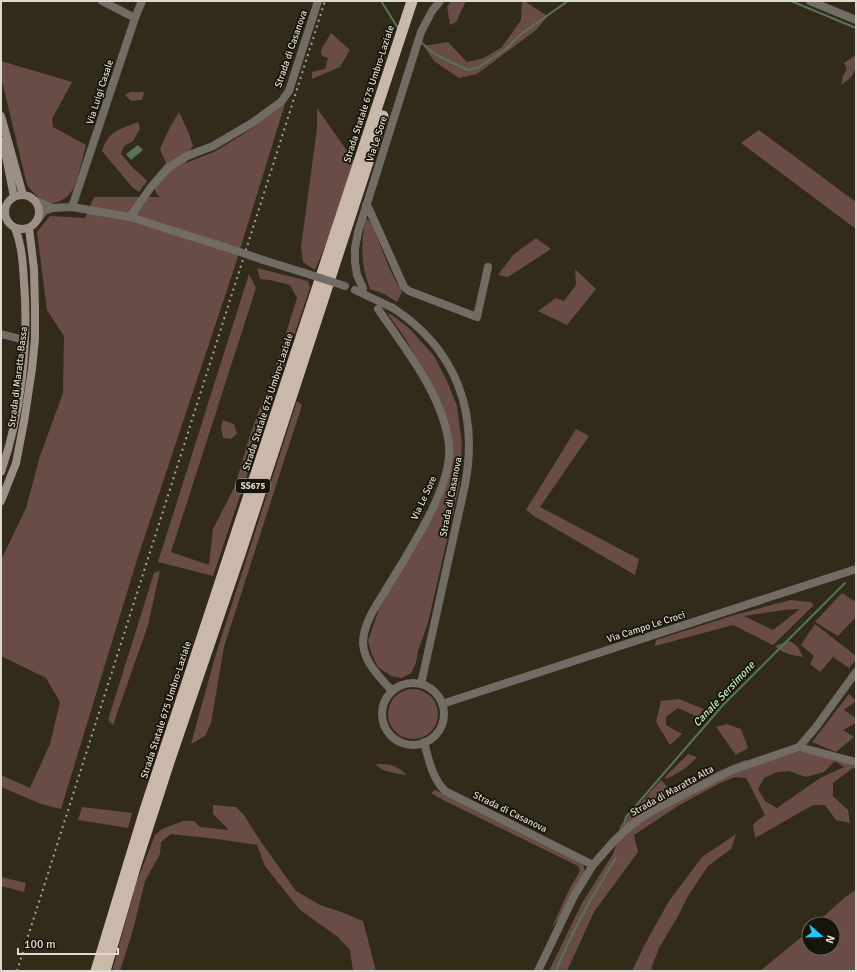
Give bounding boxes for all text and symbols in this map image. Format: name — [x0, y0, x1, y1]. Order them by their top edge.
street label: Strada di Casanova — [272, 9, 310, 89]
street label: Strada Statale 675 Umbro-Laziale — [341, 24, 397, 164]
street label: Via Luigi Casale — [84, 58, 116, 126]
street label: Via Le Sore — [364, 115, 390, 163]
street label: Strada di Maratta Bassa — [6, 326, 30, 428]
street label: Strada Statale 675 Umbro-Laziale — [240, 332, 296, 472]
street label: Strada di Casanova — [437, 456, 465, 538]
street label: Via Le Sore — [409, 474, 439, 522]
road number: SS675 — [236, 479, 270, 493]
street label: Via Campo Le Croci — [605, 609, 687, 645]
street label: Strada Statale 675 Umbro-Laziale — [138, 640, 194, 780]
water label: Canale Sersimone — [691, 658, 758, 729]
street label: Strada di Maratta Alta — [628, 763, 716, 819]
street label: Strada di Casanova — [471, 789, 549, 835]
north arrow — [801, 916, 841, 956]
scale bar — [18, 930, 118, 956]
text: N — [823, 933, 837, 945]
text: 100 m — [24, 937, 56, 952]

